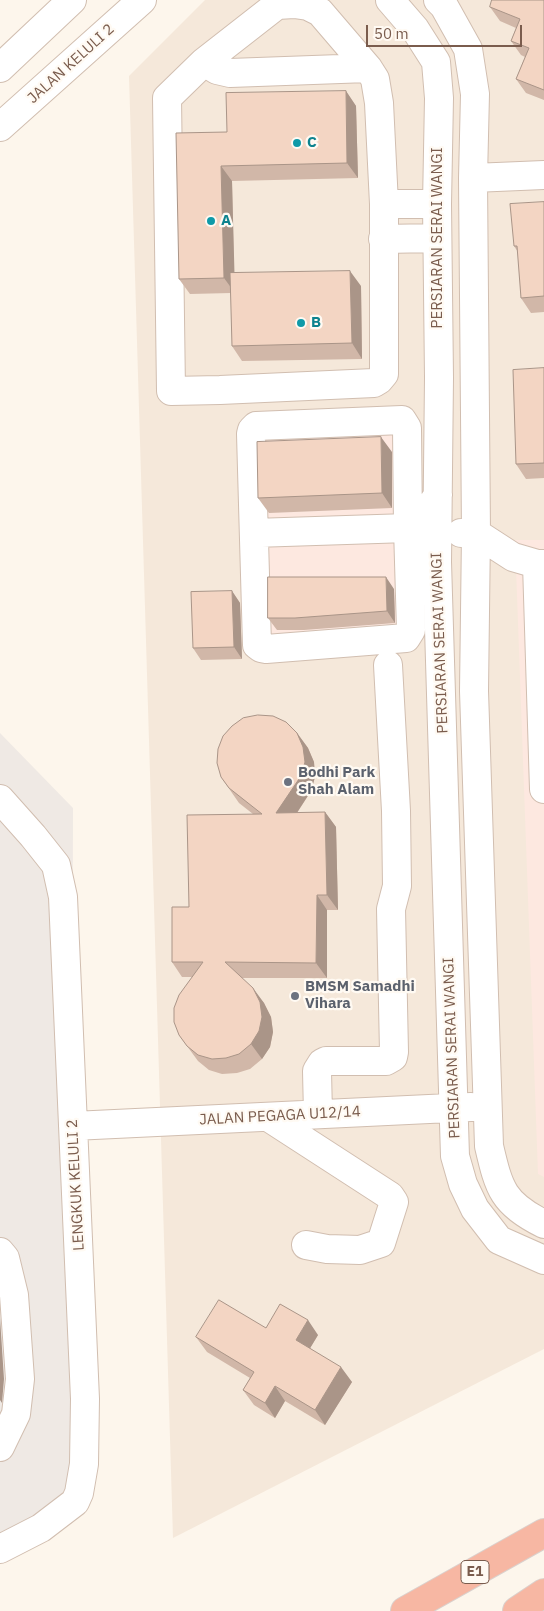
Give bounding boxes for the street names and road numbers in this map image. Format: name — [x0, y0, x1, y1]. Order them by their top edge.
street label: JALAN KELULI 2 — [24, 20, 118, 108]
street label: PERSIARAN SERAI WANGI — [429, 147, 447, 329]
street label: PERSIARAN SERAI WANGI — [428, 552, 452, 734]
street label: PERSIARAN SERAI WANGI — [440, 957, 464, 1139]
street label: JALAN PEGAGA U12/14 — [199, 1103, 361, 1129]
street label: LENGKUK KELULI 2 — [64, 1119, 88, 1251]
road number: E1 — [461, 1560, 489, 1584]

